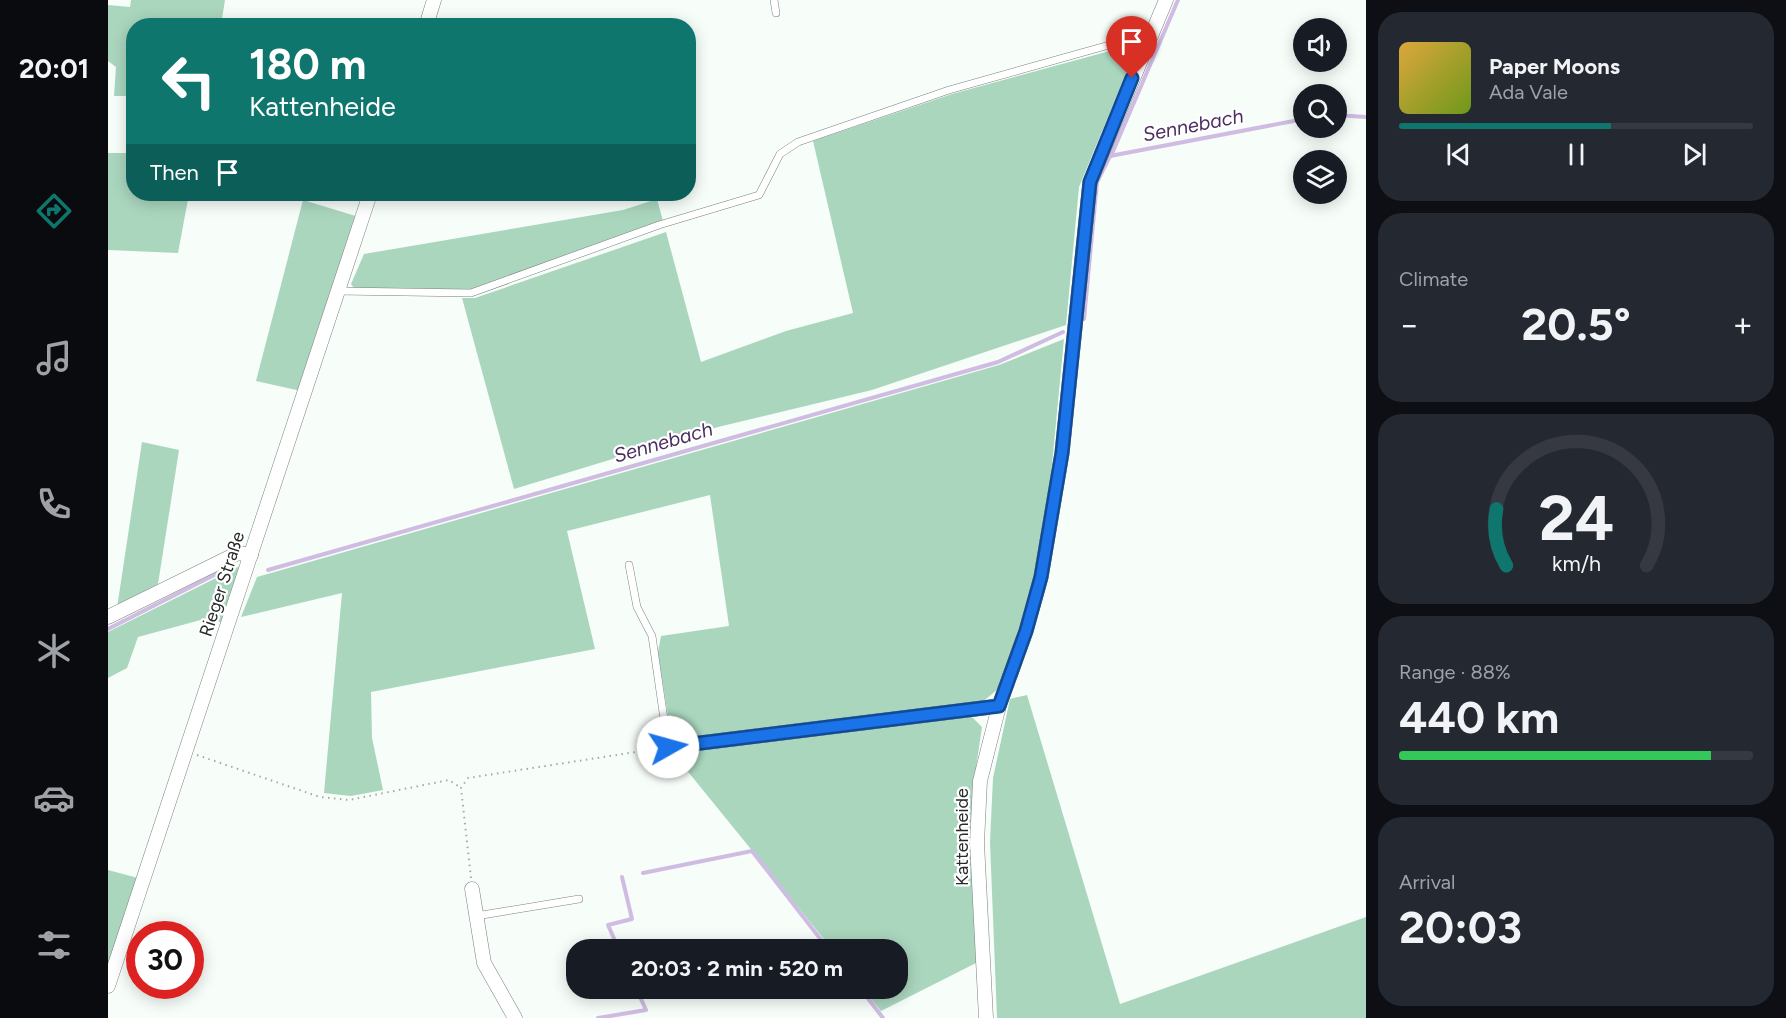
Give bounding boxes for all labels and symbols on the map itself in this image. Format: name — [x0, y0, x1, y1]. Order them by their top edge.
pin — [1106, 16, 1157, 78]
water label: Sennebach — [1141, 103, 1245, 147]
water label: Sennebach — [611, 416, 715, 468]
street label: Rieger Straße — [195, 528, 249, 639]
position arrow — [636, 715, 700, 779]
street label: Kattenheide — [951, 788, 973, 886]
speed limit sign: 30 — [126, 921, 204, 999]

